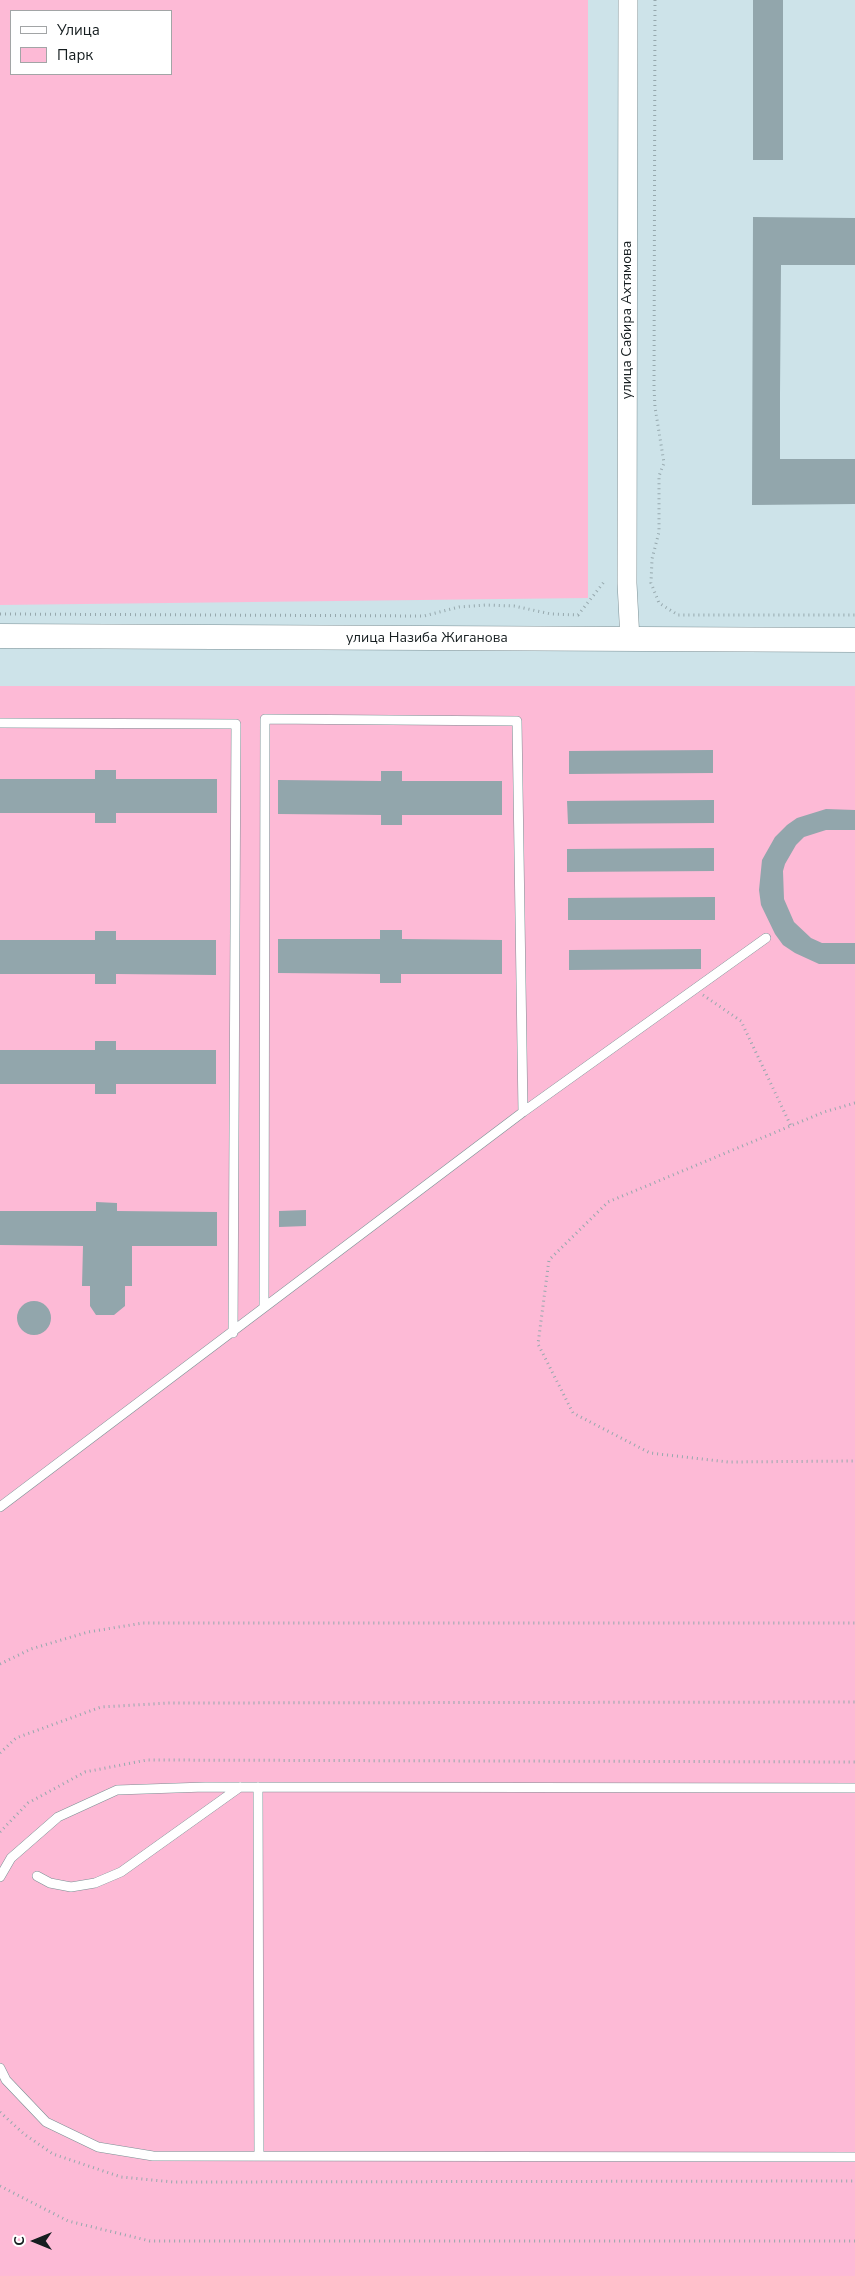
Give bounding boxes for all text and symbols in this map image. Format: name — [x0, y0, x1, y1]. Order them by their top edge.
legend — [10, 10, 172, 75]
text: Улица — [57, 20, 100, 40]
text: Парк — [57, 45, 93, 65]
street label: улица Сабира Ахтямова — [620, 241, 636, 399]
street label: улица Назиба Жиганова — [346, 631, 508, 647]
north arrow — [10, 2216, 60, 2266]
text: С — [10, 2236, 29, 2246]

